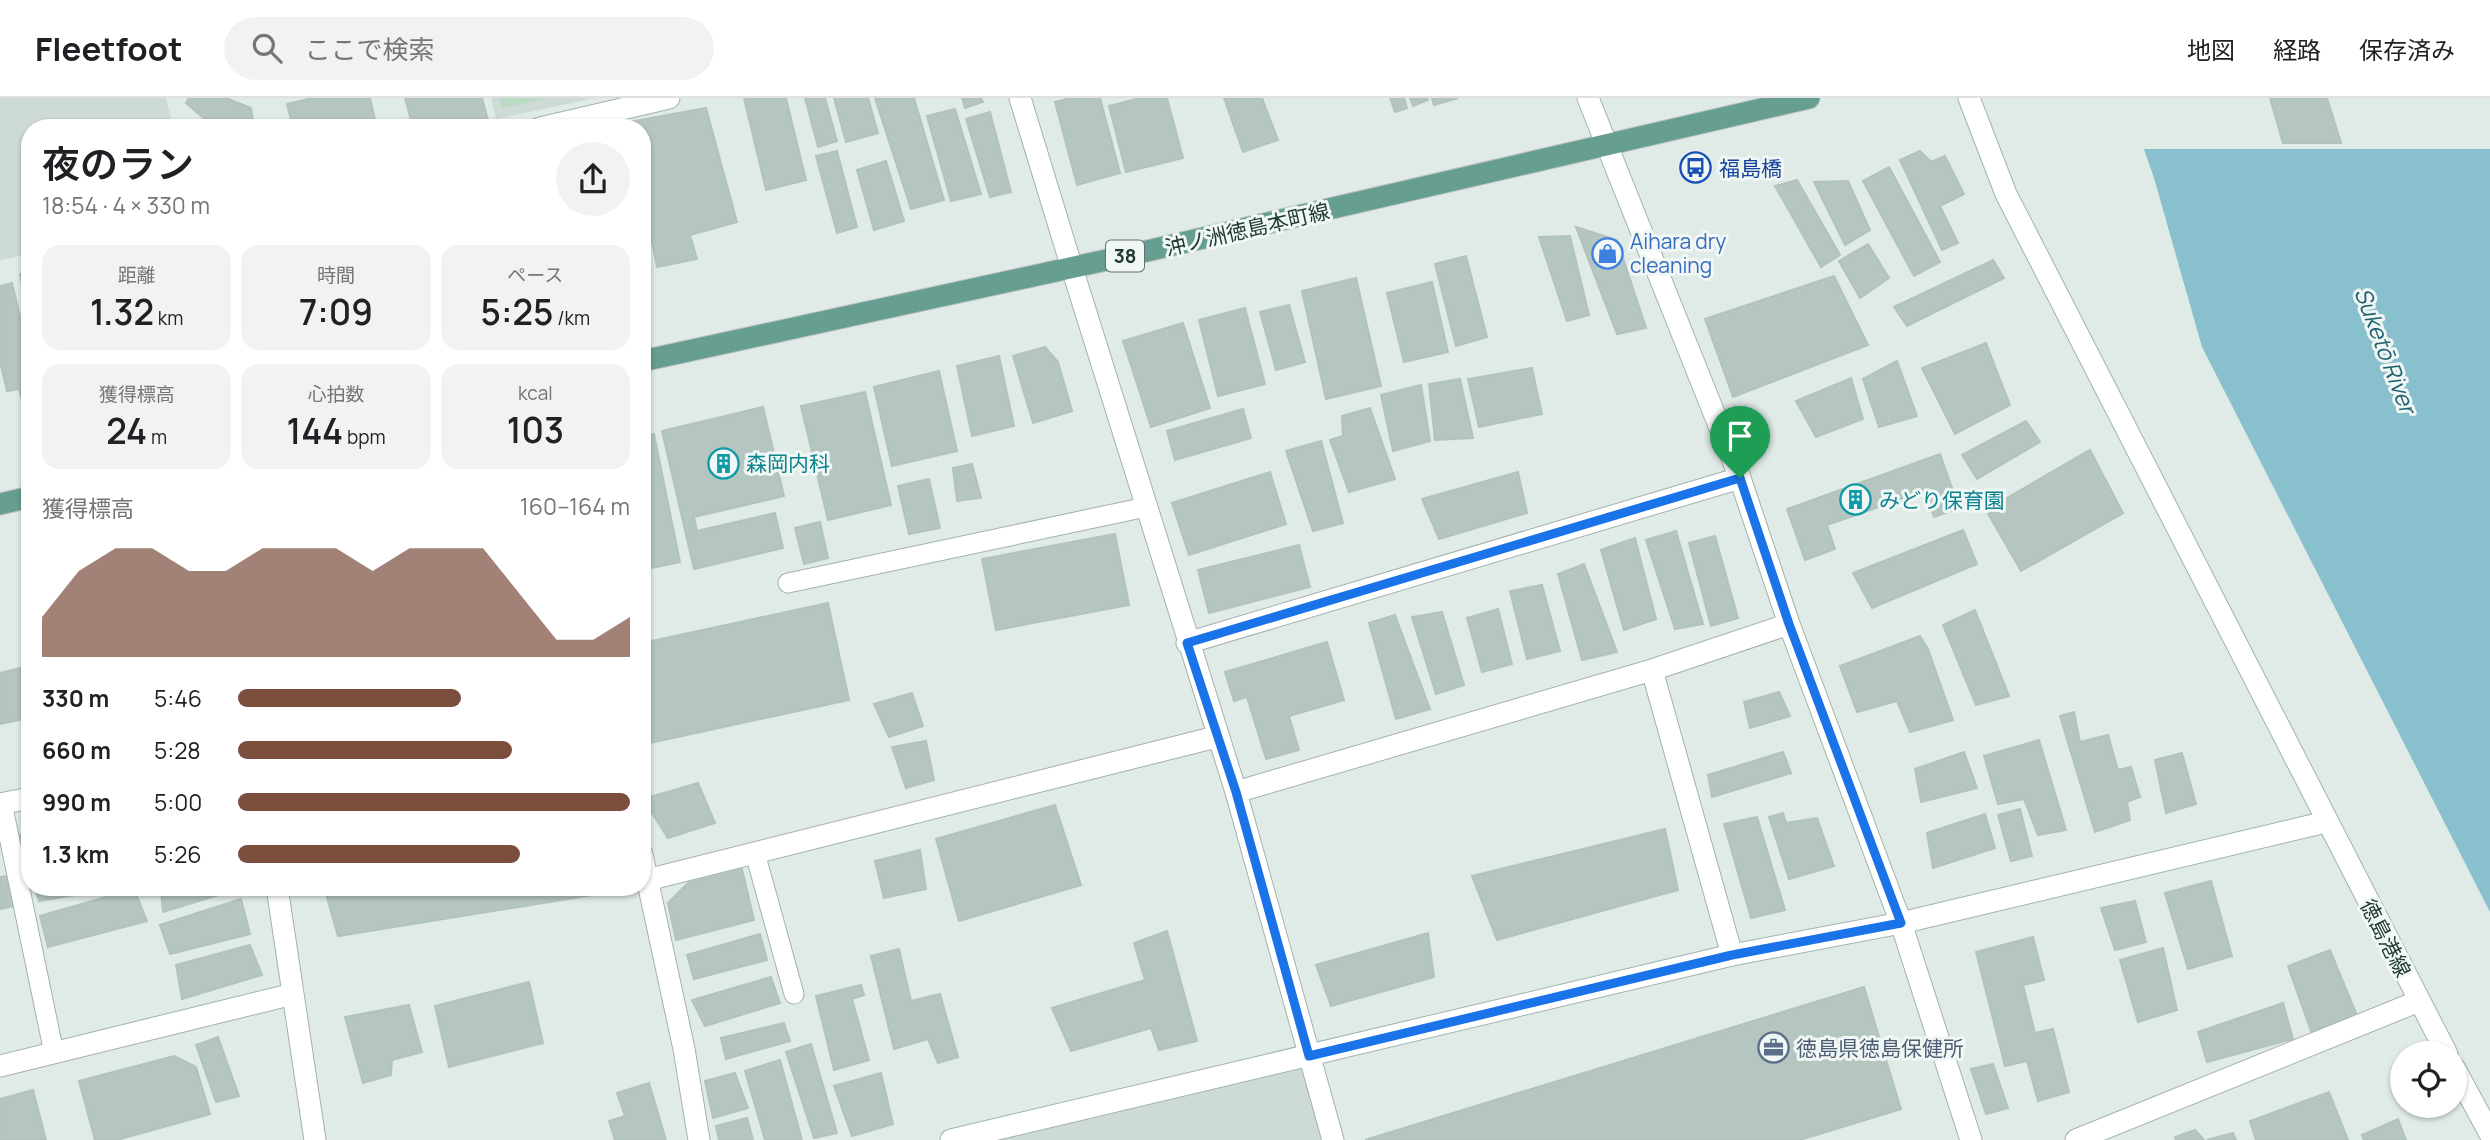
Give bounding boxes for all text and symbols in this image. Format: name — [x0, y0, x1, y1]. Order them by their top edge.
search box — [224, 17, 714, 80]
text: Fleetfoot — [35, 26, 182, 71]
icon: search — [248, 29, 286, 67]
text: ここで検索 — [304, 31, 434, 67]
text: 地図 — [2187, 33, 2235, 66]
text: 経路 — [2273, 33, 2321, 66]
text: 保存済み — [2359, 33, 2455, 66]
text: 夜のラン — [42, 137, 194, 189]
button: share — [556, 142, 630, 216]
bus stop icon: 福島橋 — [1679, 151, 1713, 185]
place label: 福島橋 — [1719, 154, 1782, 182]
text: 18:54 · 4 × 330 m — [42, 189, 210, 221]
street label: 沖ノ洲徳島本町線 — [1162, 196, 1332, 262]
place label: Aihara dry cleaning — [1630, 227, 1726, 279]
shop icon: Aihara dry cleaning — [1590, 236, 1624, 270]
road number: 38 — [1106, 240, 1144, 272]
text: 距離 — [118, 262, 156, 288]
text: 時間 — [317, 262, 355, 288]
text: ペース — [507, 262, 563, 288]
water label: Suketō River — [2347, 283, 2426, 420]
text: 1.32 — [90, 288, 154, 336]
text: 7:09 — [299, 288, 373, 336]
text: 5:25 — [481, 288, 553, 336]
text: km — [154, 305, 183, 331]
text: /km — [553, 305, 590, 331]
text: kcal — [518, 380, 553, 406]
text: 獲得標高 — [99, 381, 175, 407]
text: 心拍数 — [307, 381, 365, 407]
text: 103 — [507, 406, 564, 454]
pin — [1710, 406, 1770, 478]
text: 24 — [106, 407, 147, 455]
text: 144 — [286, 407, 343, 455]
icon: arrive — [1721, 417, 1759, 455]
text: m — [147, 424, 167, 450]
text: bpm — [343, 424, 386, 450]
building icon: 森岡内科 — [706, 446, 740, 480]
place label: 森岡内科 — [746, 449, 830, 477]
building icon: みどり保育園 — [1839, 483, 1873, 517]
place label: みどり保育園 — [1879, 486, 2005, 514]
text: 160–164 m — [520, 490, 630, 522]
text: 獲得標高 — [42, 492, 134, 524]
text: 330 m — [42, 682, 109, 714]
text: 5:46 — [154, 682, 202, 714]
text: 660 m — [42, 734, 111, 766]
text: 5:28 — [154, 734, 201, 766]
text: 990 m — [42, 786, 111, 818]
text: 5:00 — [154, 786, 202, 818]
text: 1.3 km — [42, 838, 109, 870]
text: 5:26 — [154, 838, 202, 870]
street label: 徳島港線 — [2354, 894, 2418, 982]
office icon: 徳島県徳島保健所 — [1756, 1031, 1790, 1065]
place label: 徳島県徳島保健所 — [1796, 1034, 1964, 1062]
map controls — [2390, 1041, 2467, 1118]
button: locate — [2390, 1041, 2467, 1118]

